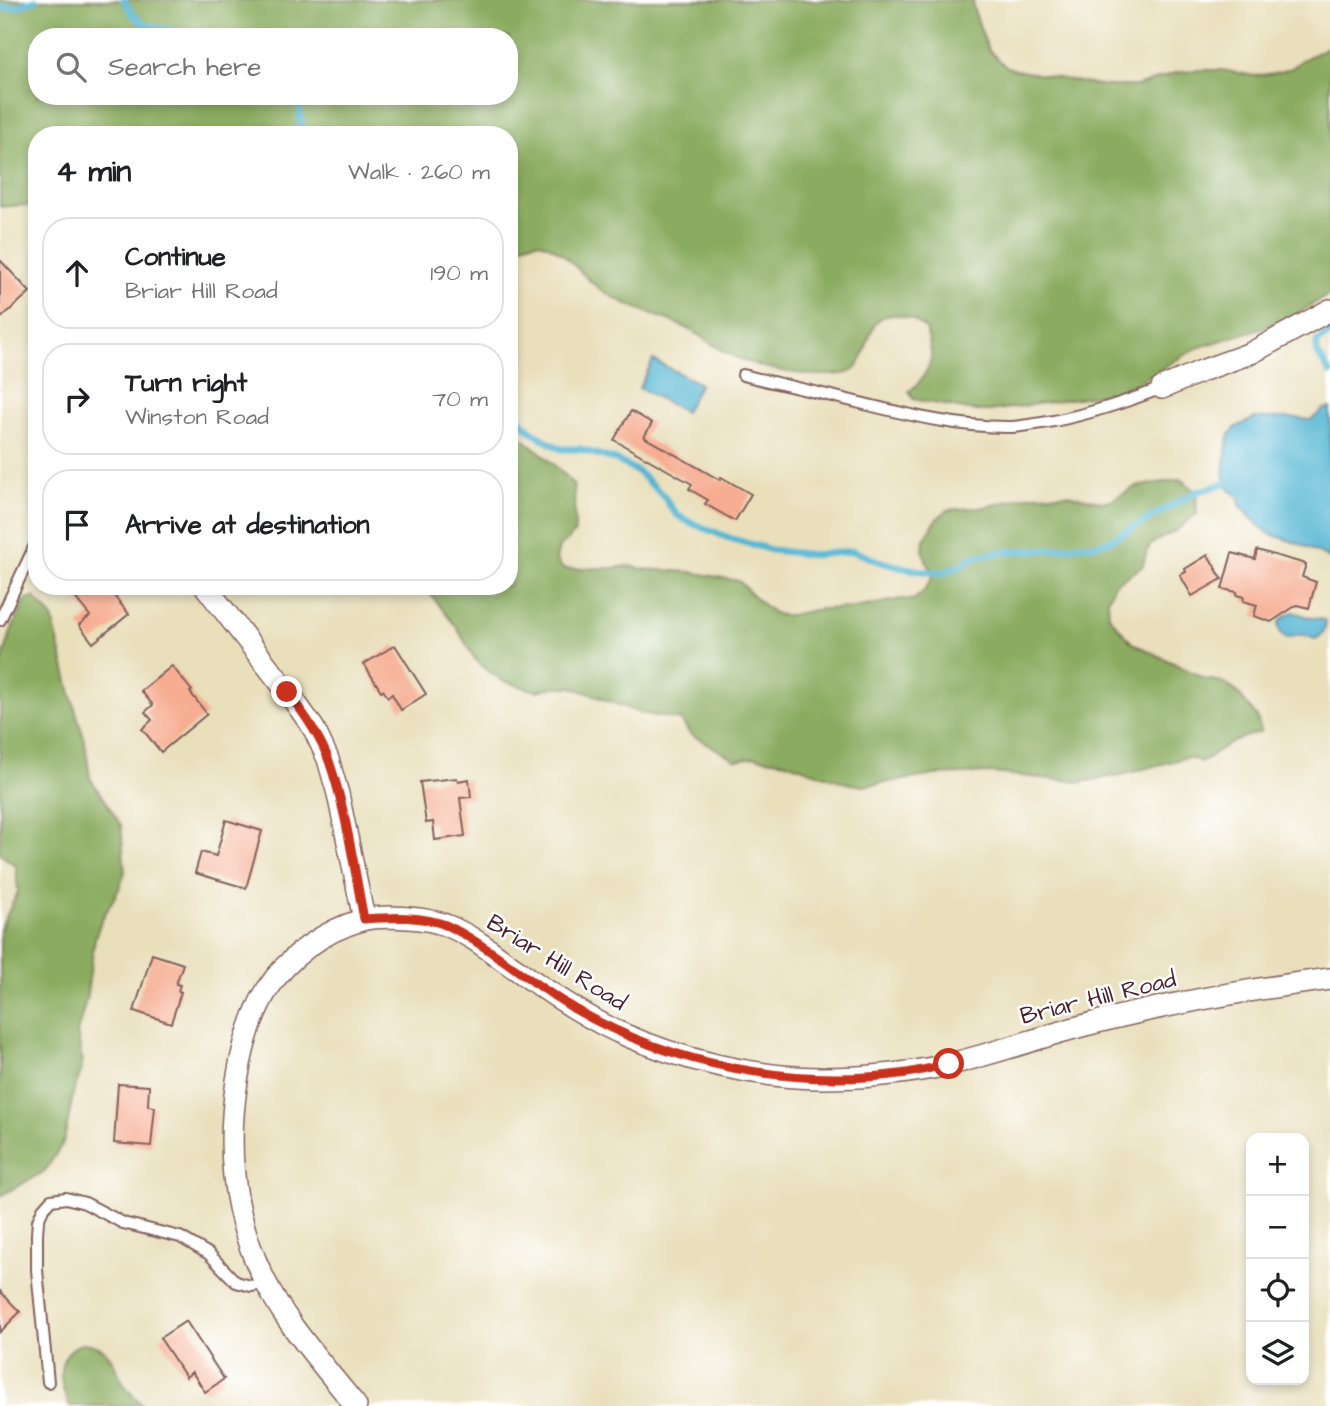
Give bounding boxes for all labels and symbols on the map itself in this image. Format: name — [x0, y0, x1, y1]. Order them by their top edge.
route end — [271, 676, 302, 707]
street label: Briar Hill Road — [480, 906, 633, 1020]
street label: Briar Hill Road — [1017, 962, 1180, 1034]
route start — [933, 1048, 964, 1079]

